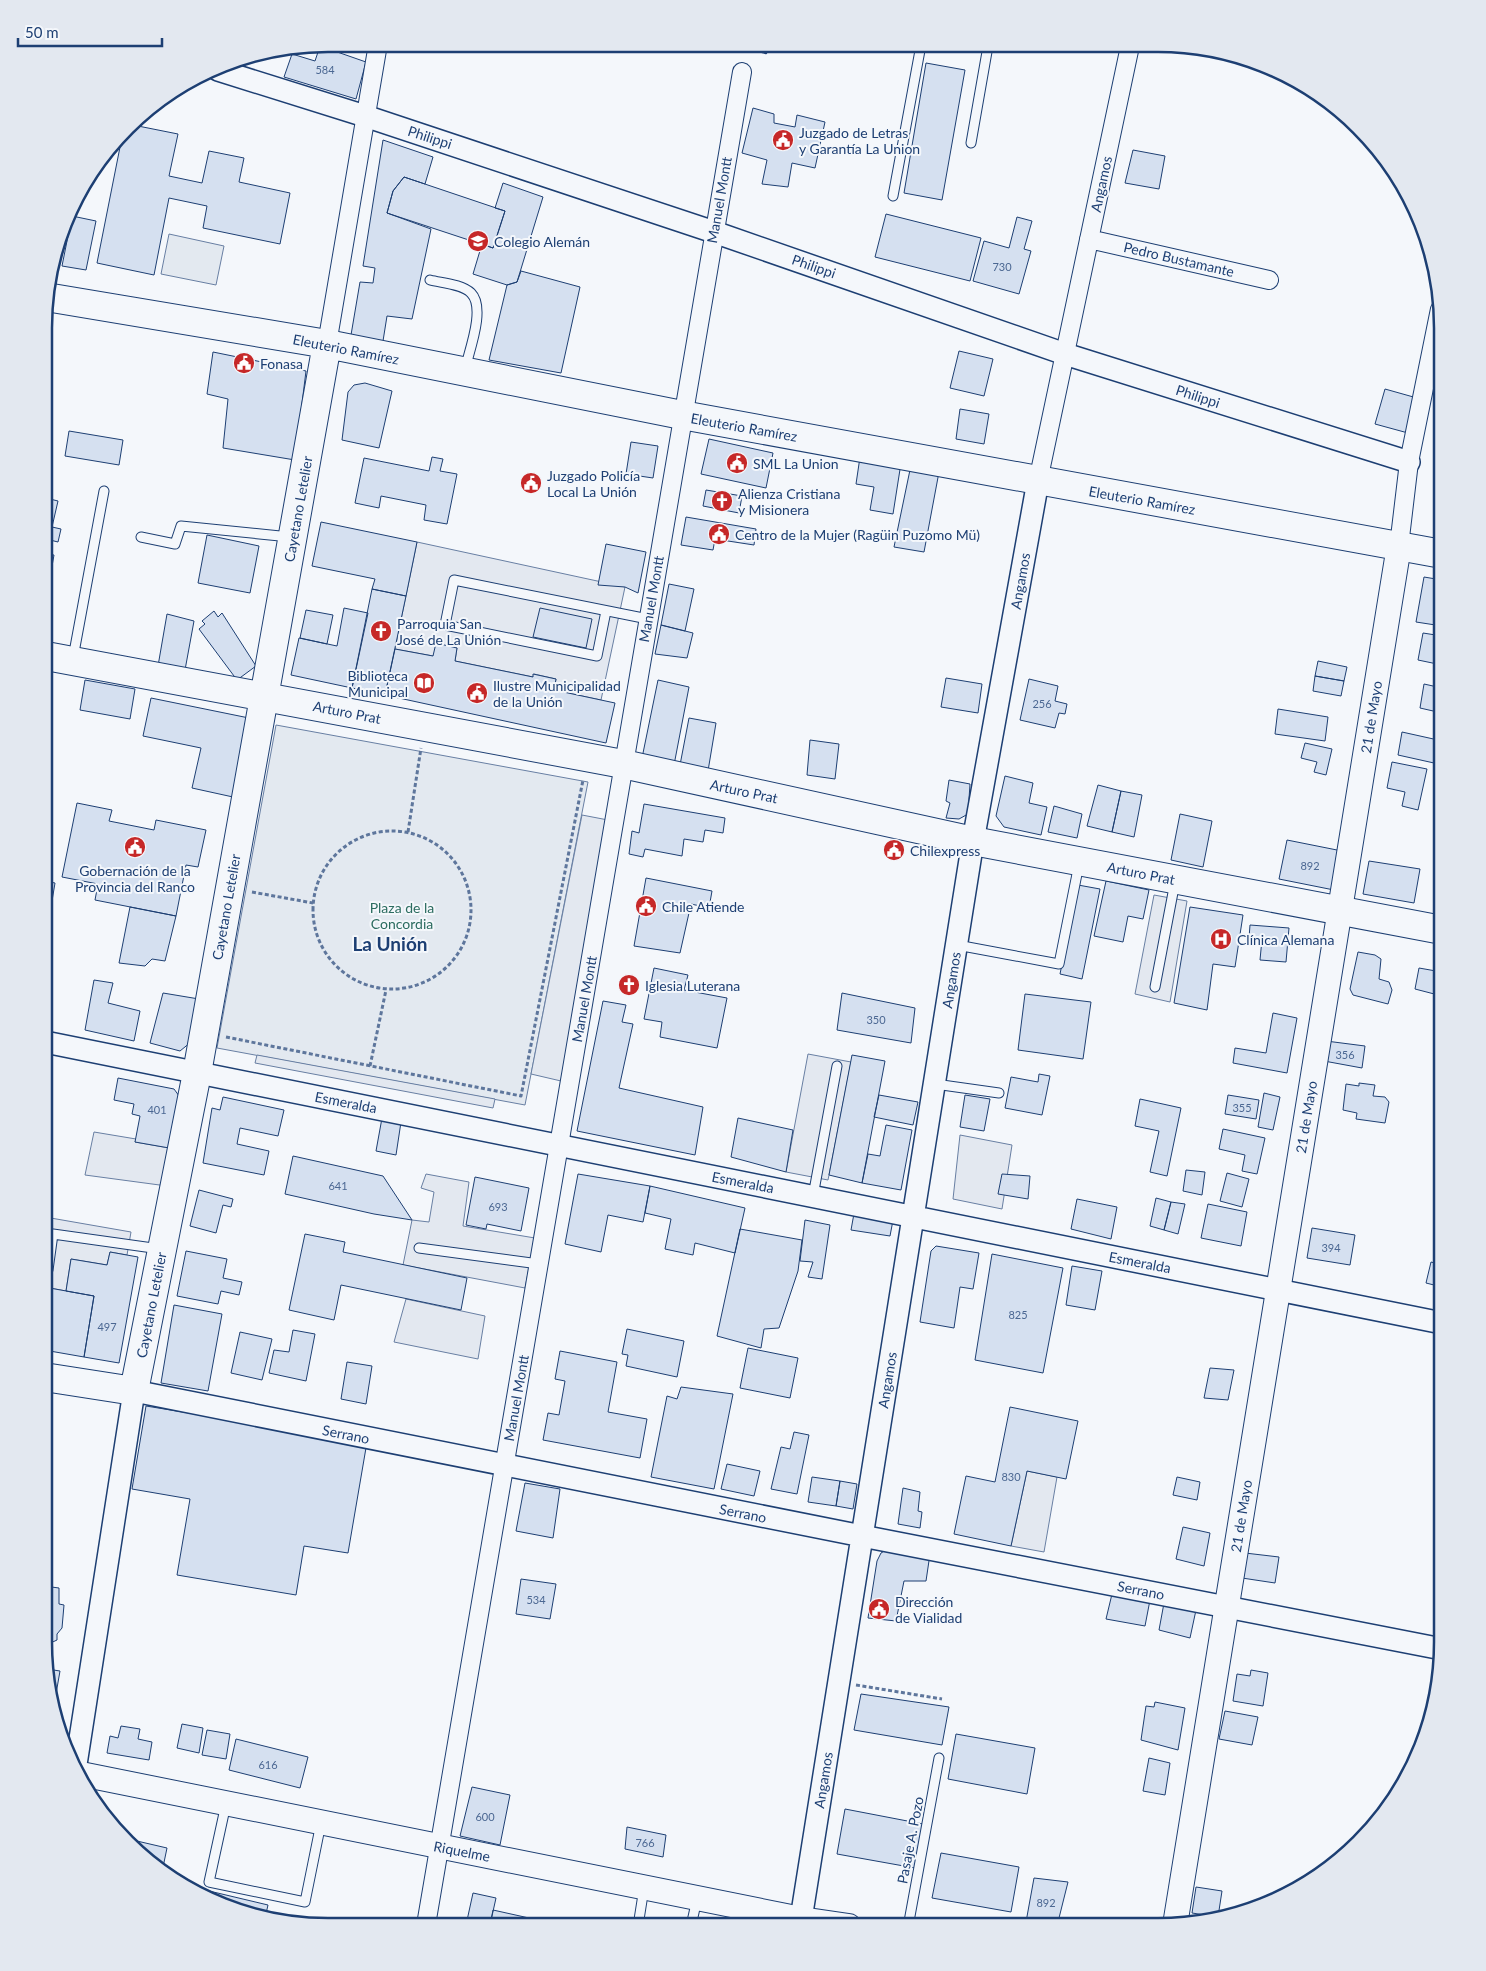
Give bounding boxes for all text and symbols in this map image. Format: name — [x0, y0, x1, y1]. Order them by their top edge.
scale bar — [18, 15, 161, 47]
text: 50 m — [25, 23, 59, 41]
house number: 584 — [315, 63, 335, 76]
street label: Philippi — [406, 122, 454, 152]
place label: Juzgado de Letras y Garantía La Union — [799, 124, 920, 157]
public building icon: Juzgado de Letras y Garantía La Union — [771, 128, 795, 152]
street label: Angamos — [1087, 154, 1115, 214]
street label: Manuel Montt — [703, 155, 735, 245]
school or university icon: Colegio Alemán — [466, 229, 490, 253]
place label: Colegio Alemán — [494, 233, 590, 250]
street label: Pedro Bustamante — [1122, 238, 1236, 280]
street label: Philippi — [790, 251, 838, 281]
house number: 730 — [992, 260, 1012, 273]
street label: Eleuterio Ramírez — [291, 330, 401, 368]
public building icon: Fonasa — [232, 351, 256, 375]
place label: Fonasa — [260, 355, 303, 372]
street label: Philippi — [1174, 381, 1222, 411]
street label: Eleuterio Ramírez — [689, 409, 799, 445]
public building icon: SML La Union — [725, 451, 749, 475]
street label: Cayetano Letelier — [280, 455, 316, 563]
place label: SML La Union — [753, 455, 839, 472]
place label: Juzgado Policía Local La Unión — [547, 467, 640, 500]
public building icon: Juzgado Policía Local La Unión — [519, 471, 543, 495]
street label: Eleuterio Ramírez — [1087, 482, 1197, 518]
place label: Alienza Cristiana y Misionera — [738, 485, 840, 518]
church icon: Alienza Cristiana y Misionera — [710, 489, 734, 513]
public building icon: Centro de la Mujer (Ragüin Puzomo Mü) — [707, 522, 731, 546]
place label: Centro de la Mujer (Ragüin Puzomo Mü) — [735, 526, 980, 543]
street label: Angamos — [1007, 551, 1033, 611]
street label: Manuel Montt — [635, 554, 667, 644]
place label: Parroquia San José de La Unión — [397, 615, 501, 648]
church icon: Parroquia San José de La Unión — [369, 619, 393, 643]
place label: Biblioteca Municipal — [347, 667, 408, 700]
library icon: Biblioteca Municipal — [412, 671, 436, 695]
place label: Ilustre Municipalidad de la Unión — [493, 677, 621, 710]
street label: 21 de Mayo — [1357, 679, 1385, 754]
public building icon: Ilustre Municipalidad de la Unión — [465, 681, 489, 705]
street label: Arturo Prat — [312, 697, 382, 727]
house number: 256 — [1032, 697, 1052, 710]
street label: Arturo Prat — [709, 776, 779, 806]
public building icon: Gobernación de la Provincia del Ranco — [123, 835, 147, 859]
public building icon: Chilexpress — [882, 838, 906, 862]
place label: Chilexpress — [910, 842, 980, 859]
street label: Cayetano Letelier — [208, 853, 244, 961]
street label: Arturo Prat — [1106, 858, 1176, 888]
house number: 892 — [1300, 859, 1320, 872]
place label: Gobernación de la Provincia del Ranco — [75, 862, 195, 895]
public building icon: Chile Atiende — [634, 894, 658, 918]
place label: Chile Atiende — [662, 898, 744, 915]
park label: Plaza de la Concordia — [370, 899, 434, 932]
hospital icon: Clínica Alemana — [1209, 927, 1233, 951]
place label: Clínica Alemana — [1237, 931, 1334, 948]
district label: La Unión — [352, 932, 428, 955]
street label: Angamos — [938, 951, 964, 1009]
street label: Manuel Montt — [568, 954, 600, 1044]
church icon: Iglesia Luterana — [617, 973, 641, 997]
place label: Iglesia Luterana — [645, 977, 740, 994]
house number: 350 — [866, 1013, 886, 1026]
house number: 356 — [1335, 1048, 1355, 1061]
street label: 21 de Mayo — [1292, 1079, 1320, 1154]
street label: Esmeralda — [313, 1088, 379, 1116]
house number: 355 — [1232, 1101, 1252, 1114]
house number: 401 — [147, 1103, 167, 1116]
street label: Esmeralda — [710, 1168, 776, 1196]
house number: 641 — [328, 1179, 348, 1192]
house number: 693 — [488, 1200, 508, 1213]
house number: 394 — [1321, 1241, 1341, 1254]
street label: Esmeralda — [1107, 1248, 1173, 1276]
street label: Cayetano Letelier — [132, 1251, 170, 1359]
house number: 825 — [1008, 1308, 1028, 1321]
house number: 497 — [97, 1320, 117, 1333]
street label: Angamos — [874, 1351, 900, 1409]
street label: Manuel Montt — [500, 1353, 532, 1443]
street label: Serrano — [321, 1421, 371, 1447]
house number: 830 — [1001, 1470, 1021, 1483]
street label: 21 de Mayo — [1227, 1478, 1255, 1553]
street label: Serrano — [718, 1500, 768, 1526]
street label: Serrano — [1116, 1577, 1166, 1603]
house number: 534 — [526, 1593, 546, 1606]
place label: Dirección de Vialidad — [895, 1593, 962, 1626]
public building icon: Dirección de Vialidad — [867, 1597, 891, 1621]
street label: Angamos — [810, 1751, 836, 1809]
house number: 616 — [258, 1758, 278, 1771]
street label: Pasaje A. Pozo — [893, 1795, 927, 1885]
house number: 600 — [475, 1810, 495, 1823]
house number: 766 — [635, 1836, 655, 1849]
street label: Riquelme — [432, 1837, 492, 1865]
house number: 892 — [1036, 1896, 1056, 1909]

